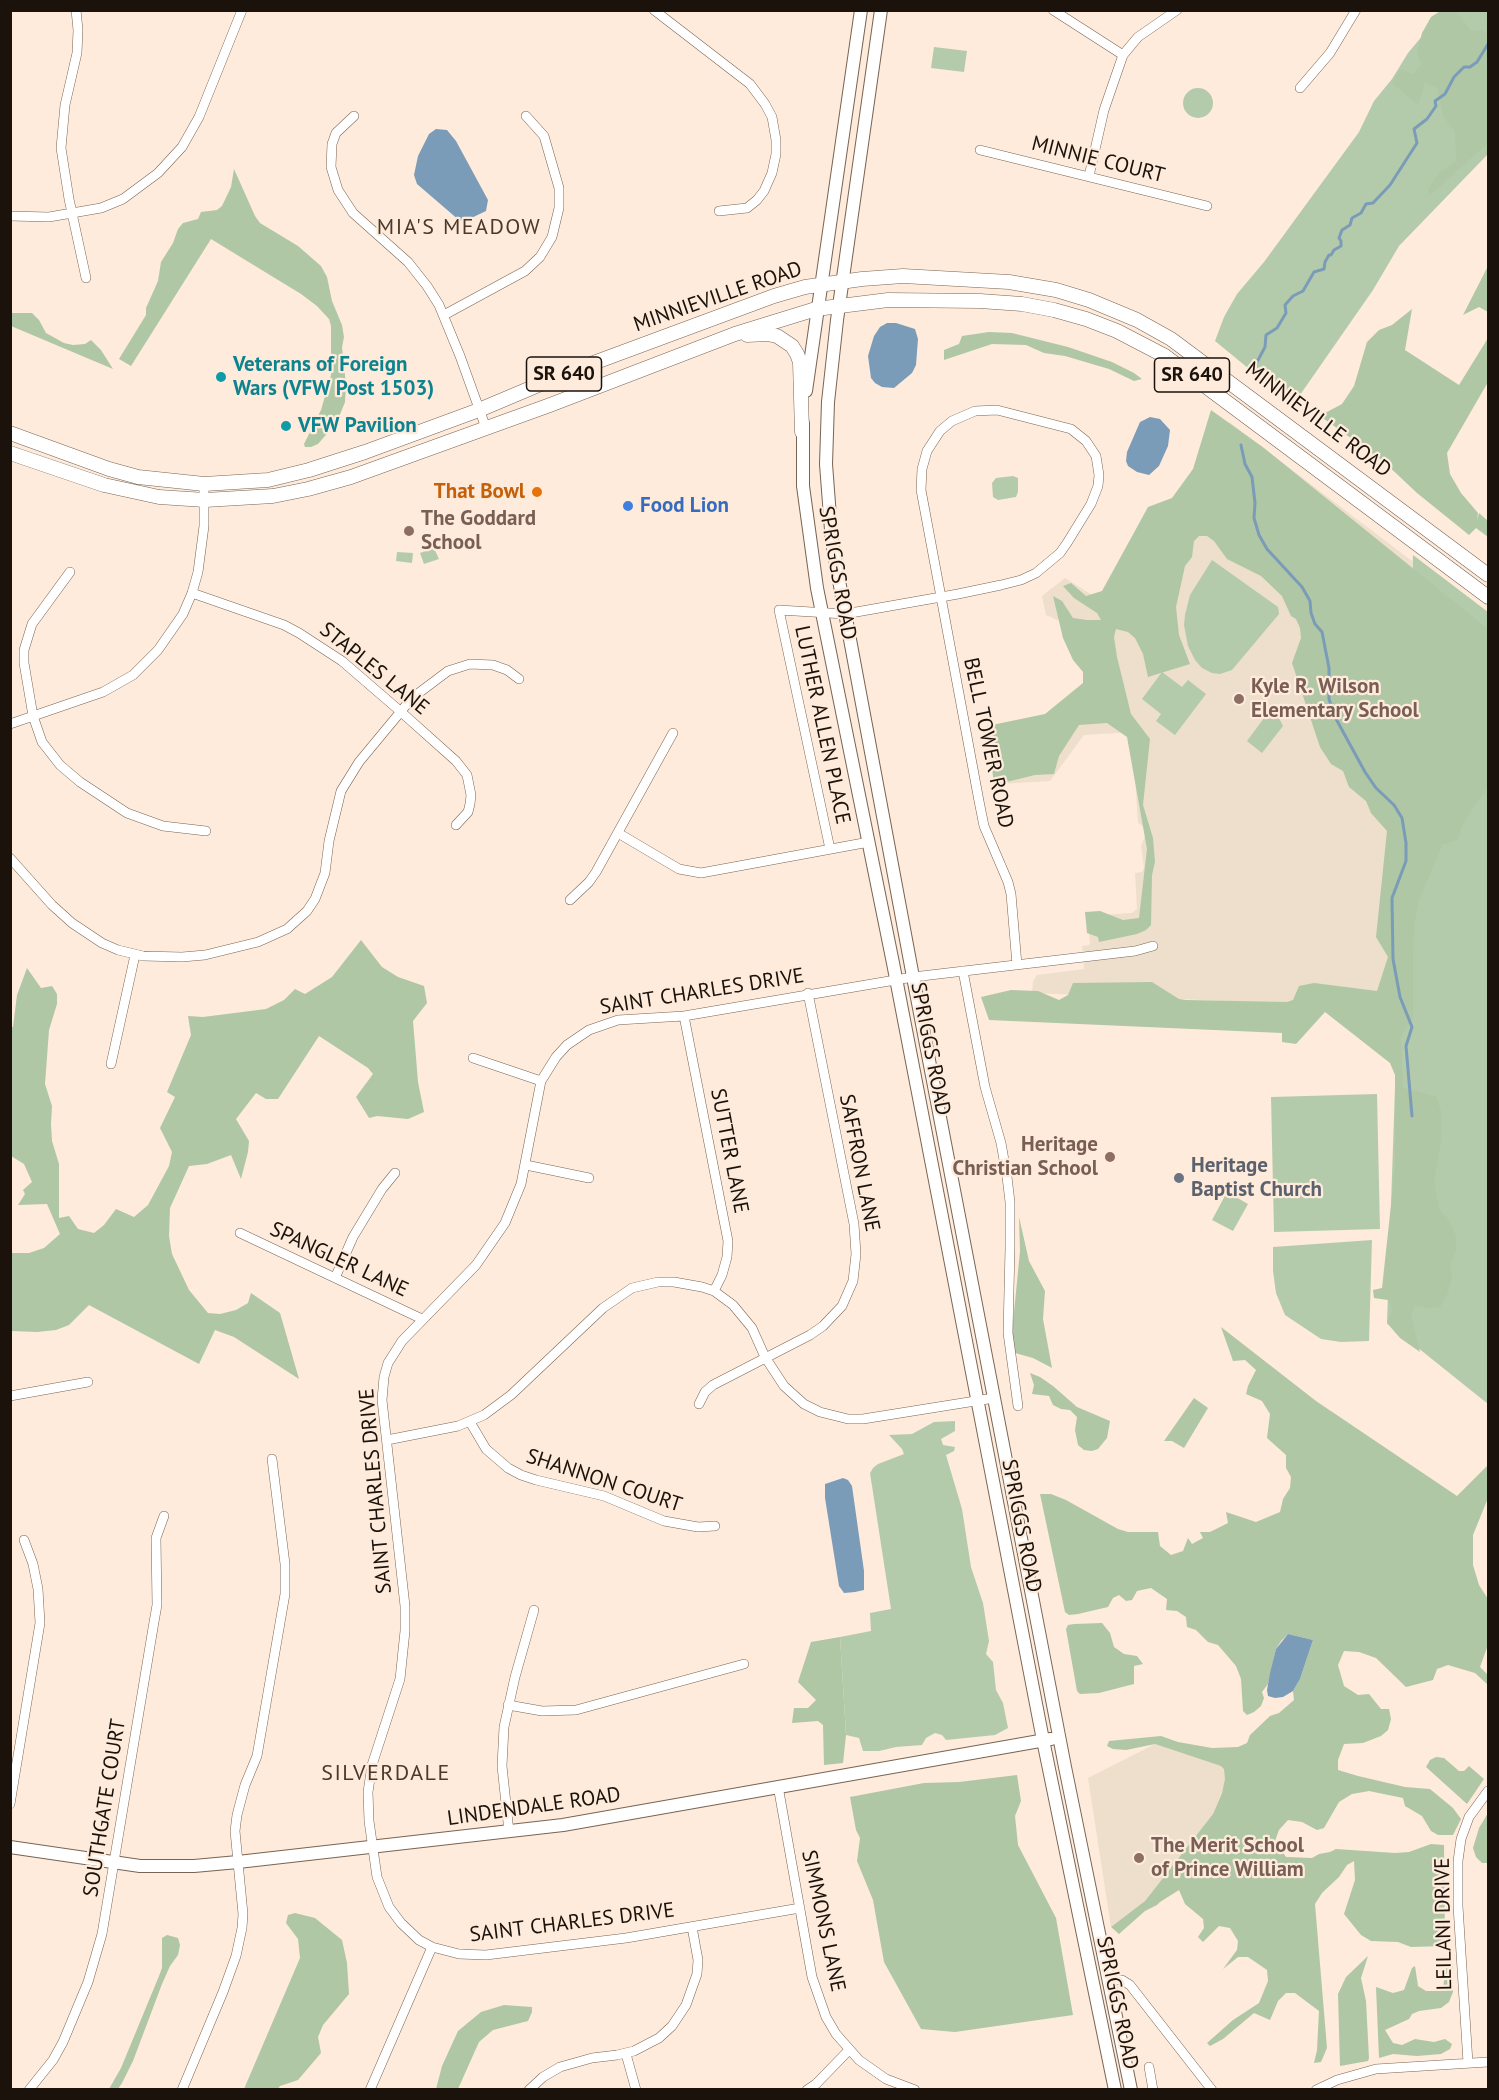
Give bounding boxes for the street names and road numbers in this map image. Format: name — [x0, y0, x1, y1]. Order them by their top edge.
street label: MINNIE COURT — [1029, 131, 1167, 189]
street label: MINNIEVILLE ROAD — [631, 256, 805, 338]
road number: SR 640 — [526, 357, 602, 391]
street label: MINNIEVILLE ROAD — [1240, 357, 1396, 483]
road number: SR 640 — [1154, 358, 1230, 392]
street label: SPRIGGS ROAD — [813, 504, 861, 642]
street label: STAPLES LANE — [314, 617, 434, 721]
street label: LUTHER ALLEN PLACE — [789, 623, 855, 827]
street label: BELL TOWER ROAD — [958, 655, 1018, 831]
street label: SAINT CHARLES DRIVE — [598, 963, 806, 1021]
street label: SPRIGGS ROAD — [905, 980, 955, 1118]
street label: SUTTER LANE — [705, 1086, 753, 1216]
street label: SAFFRON LANE — [833, 1092, 885, 1234]
street label: SPANGLER LANE — [266, 1217, 412, 1303]
street label: SAINT CHARLES DRIVE — [354, 1387, 398, 1595]
street label: SHANNON COURT — [523, 1444, 685, 1518]
street label: SPRIGGS ROAD — [996, 1457, 1046, 1595]
street label: SOUTHGATE COURT — [79, 1717, 131, 1899]
street label: LINDENDALE ROAD — [446, 1782, 622, 1832]
street label: SIMMONS LANE — [796, 1848, 850, 1994]
street label: LEILANI DRIVE — [1430, 1857, 1458, 1991]
street label: SAINT CHARLES DRIVE — [468, 1898, 676, 1948]
street label: SPRIGGS ROAD — [1091, 1934, 1143, 2072]

